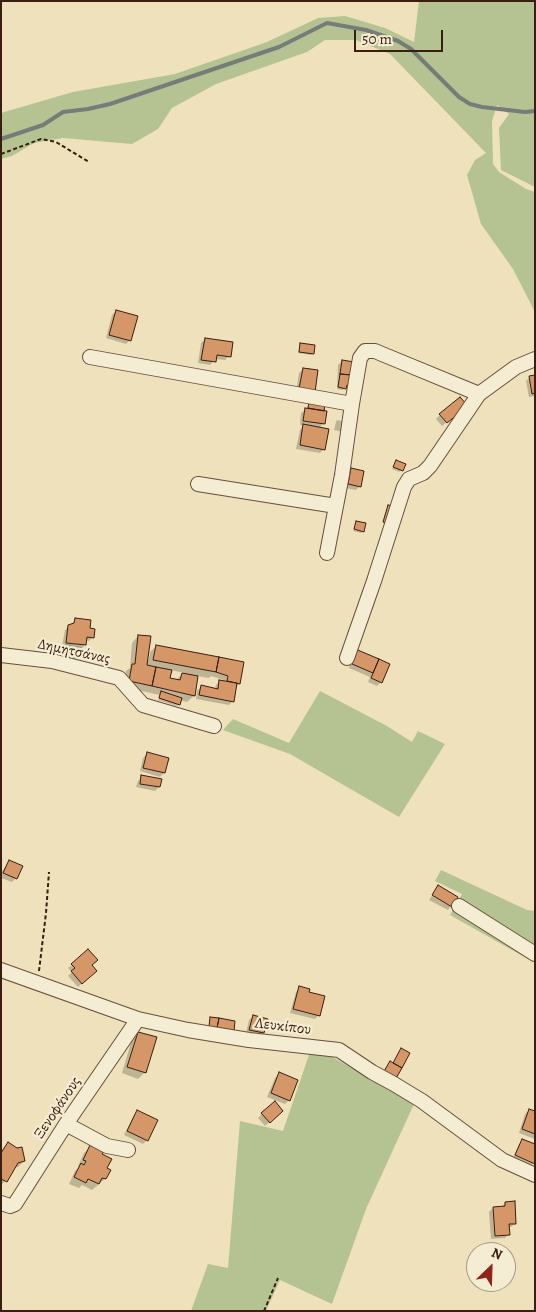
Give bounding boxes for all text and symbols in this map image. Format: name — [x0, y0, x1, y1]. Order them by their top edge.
scale bar — [356, 20, 445, 52]
text: 50 m — [362, 29, 392, 49]
street label: Δημητσάνας — [36, 636, 112, 668]
street label: Λευκίπου — [254, 1015, 312, 1039]
street label: Ξενοφάνους — [31, 1074, 85, 1142]
north arrow — [466, 1242, 516, 1292]
text: N — [488, 1243, 505, 1265]

